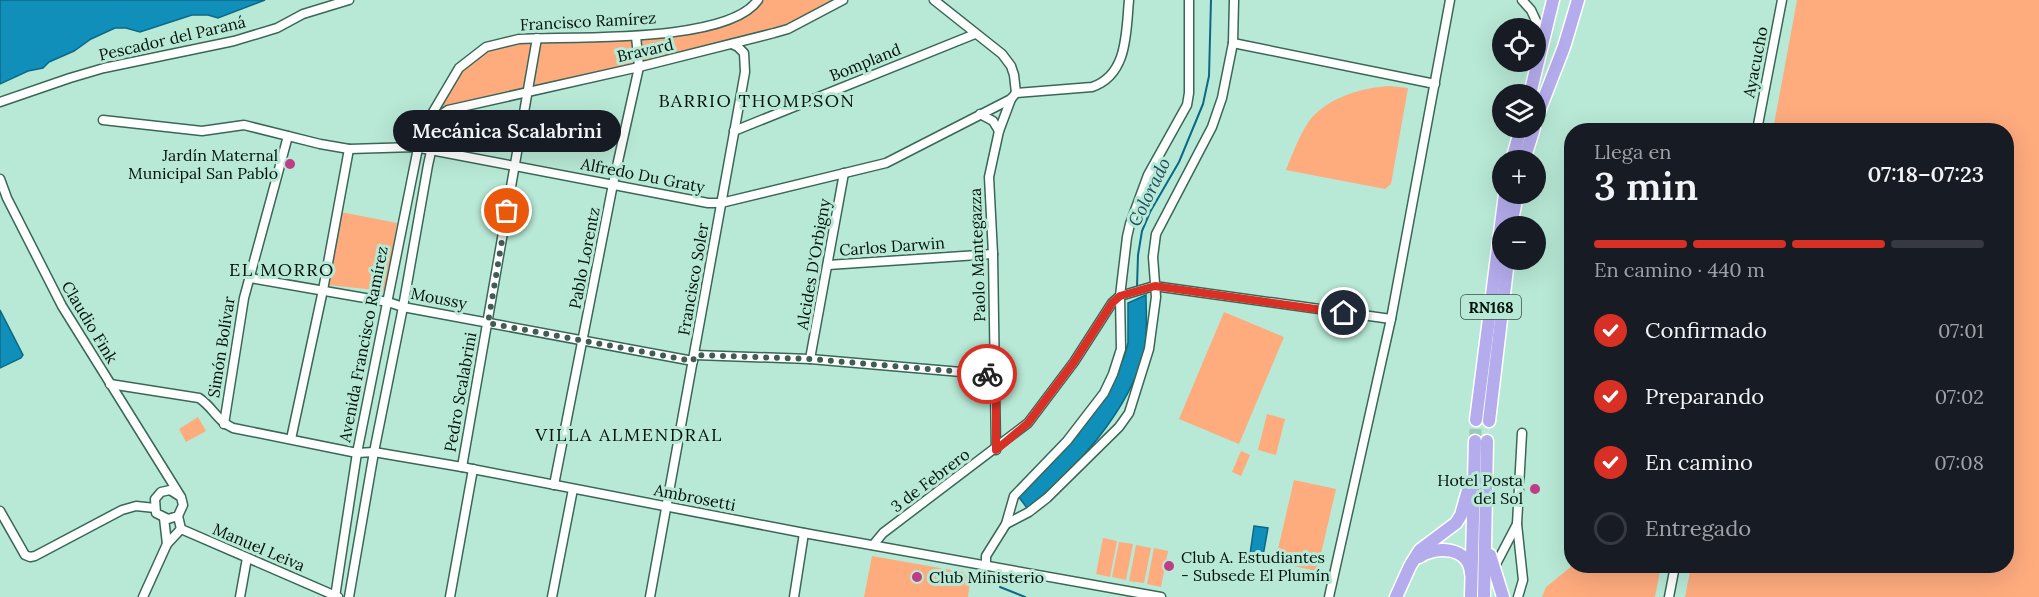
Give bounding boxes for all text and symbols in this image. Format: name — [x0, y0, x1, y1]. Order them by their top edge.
street label: Francisco Ramírez — [519, 7, 657, 35]
street label: Pescador del Paraná — [97, 11, 247, 65]
map controls — [1492, 18, 1546, 270]
button: locate — [1492, 18, 1546, 72]
street label: Ayacucho — [1738, 25, 1772, 100]
street label: Bravard — [615, 34, 676, 66]
street label: Bompland — [826, 39, 904, 85]
button: layers — [1492, 84, 1546, 138]
district label: BARRIO THOMPSON — [658, 89, 856, 112]
callout: Mecánica Scalabrini — [393, 109, 621, 151]
text: Mecánica Scalabrini — [412, 118, 602, 143]
text: Llega en — [1594, 139, 1671, 164]
place label: Jardín Maternal Municipal San Pablo — [128, 145, 278, 183]
button: + — [1492, 150, 1546, 204]
street label: Alfredo Du Graty — [578, 153, 707, 197]
water label: Colorado — [1123, 154, 1175, 230]
marker: Jardín Maternal Municipal San Pablo — [283, 157, 297, 171]
text: 07:18–07:23 — [1867, 160, 1984, 188]
text: 3 min — [1594, 161, 1698, 211]
pin — [481, 185, 532, 236]
street label: Paolo Mantegazza — [965, 188, 989, 322]
icon: bag — [490, 194, 523, 227]
street label: Alcides D'Orbigny — [791, 196, 834, 332]
street label: Pablo Lorentz — [564, 205, 604, 311]
button: − — [1492, 216, 1546, 270]
street label: Francisco Soler — [673, 221, 713, 337]
street label: Carlos Darwin — [839, 232, 946, 260]
street label: Avenida Francisco Ramírez — [334, 244, 392, 445]
text: En camino · 440 m — [1594, 257, 1765, 282]
district label: EL MORRO — [229, 258, 335, 281]
street label: Claudio Fink — [58, 277, 123, 367]
street label: Moussy — [409, 283, 469, 313]
pin — [1318, 287, 1369, 338]
street label: Simón Bolívar — [203, 295, 239, 399]
road number: RN168 — [1461, 295, 1521, 319]
icon: home — [1327, 296, 1360, 329]
icon: check — [1594, 314, 1627, 347]
text: Confirmado — [1645, 316, 1767, 344]
text: 07:01 — [1938, 318, 1984, 343]
street label: Pedro Scalabrini — [440, 330, 480, 454]
courier — [957, 344, 1017, 404]
icon: bike — [971, 358, 1004, 391]
icon: check — [1594, 380, 1627, 413]
text: Preparando — [1645, 382, 1764, 410]
text: 07:02 — [1935, 384, 1984, 409]
district label: VILLA ALMENDRAL — [534, 423, 723, 446]
street label: 3 de Febrero — [887, 444, 973, 516]
icon: check — [1594, 446, 1627, 479]
text: En camino — [1645, 448, 1753, 476]
text: 07:08 — [1934, 450, 1984, 475]
place label: Hotel Posta del Sol — [1437, 470, 1523, 508]
street label: Ambrosetti — [651, 479, 738, 515]
marker: Hotel Posta del Sol — [1528, 482, 1542, 496]
text: Entregado — [1645, 514, 1751, 542]
street label: Manuel Leiva — [210, 519, 308, 575]
place label: Club A. Estudiantes - Subsede El Plumín — [1181, 547, 1330, 585]
marker: Club A. Estudiantes - Subsede El Plumín — [1162, 559, 1176, 573]
place label: Club Ministerio — [929, 567, 1044, 587]
marker: Club Ministerio — [910, 570, 924, 584]

